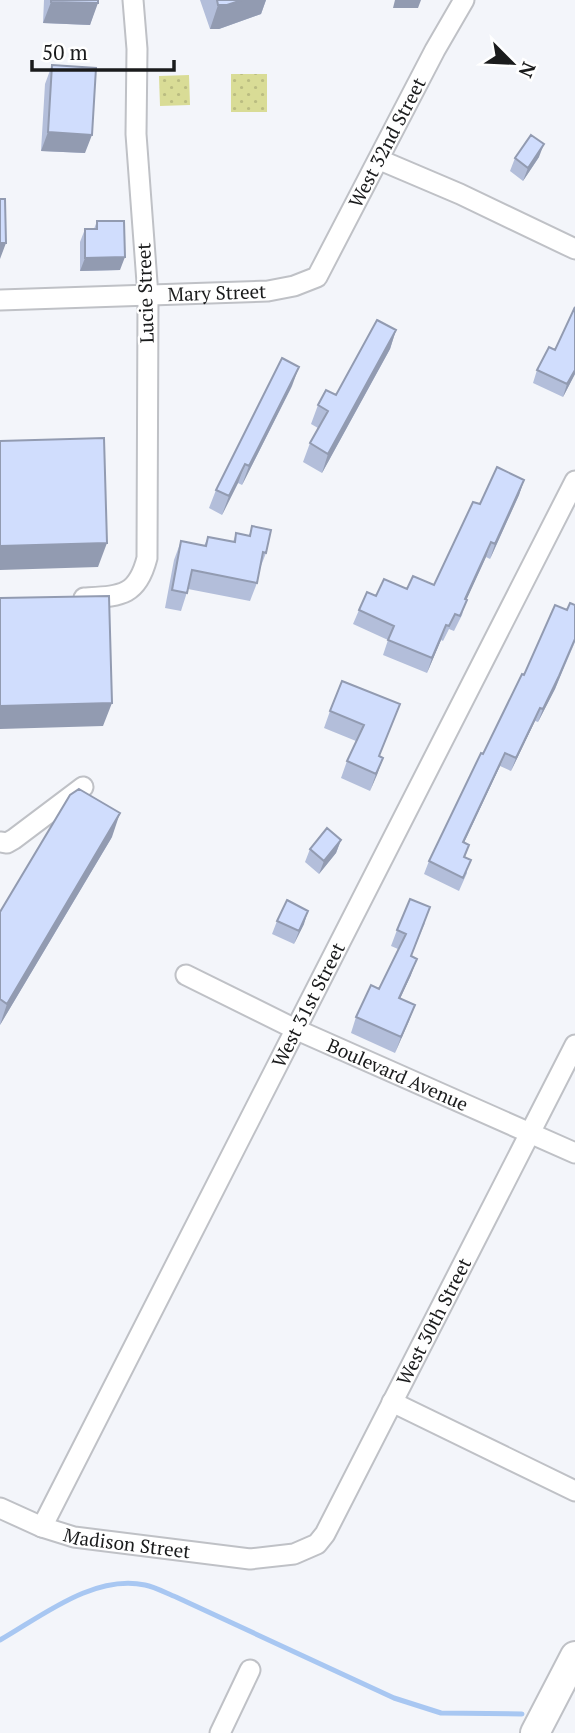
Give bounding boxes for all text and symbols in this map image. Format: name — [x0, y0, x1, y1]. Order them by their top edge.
scale bar — [32, 28, 173, 72]
north arrow — [477, 28, 547, 98]
text: 50 m — [42, 38, 88, 66]
text: N — [513, 58, 542, 82]
street label: West 32nd Street — [342, 73, 431, 212]
street label: Lucie Street — [130, 242, 159, 344]
street label: Mary Street — [167, 278, 267, 306]
street label: West 31st Street — [265, 938, 350, 1071]
street label: Boulevard Avenue — [324, 1032, 472, 1116]
street label: West 30th Street — [390, 1253, 476, 1389]
street label: Madison Street — [60, 1521, 192, 1563]

